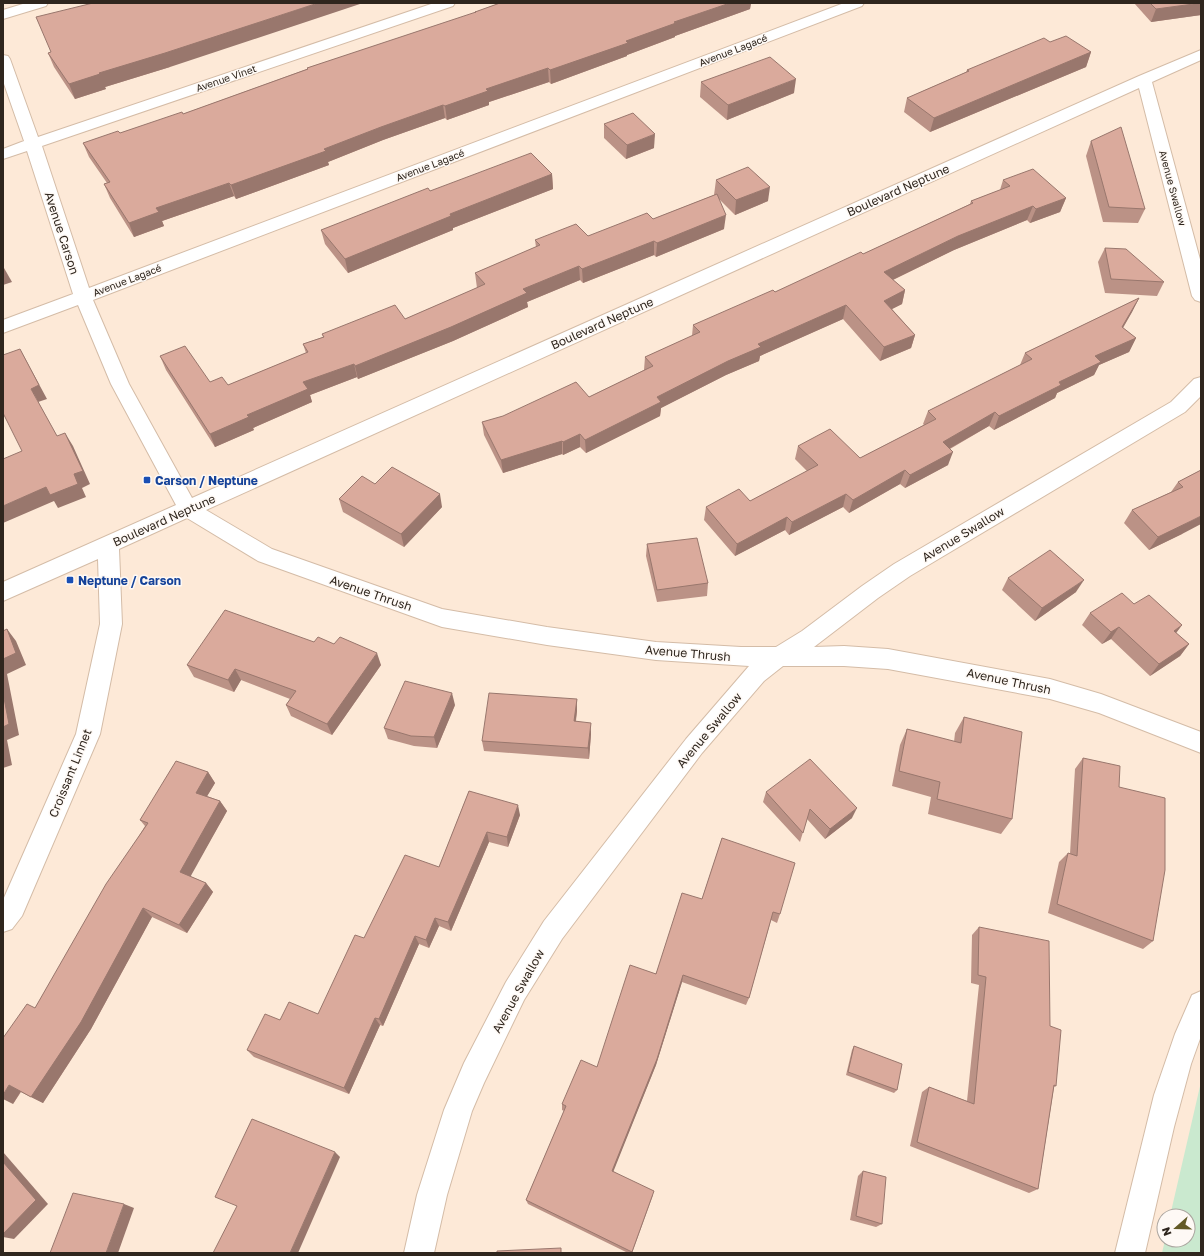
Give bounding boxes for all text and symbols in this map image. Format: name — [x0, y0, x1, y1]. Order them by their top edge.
street label: Avenue Lagacé — [697, 31, 769, 69]
street label: Avenue Vinet — [194, 62, 258, 94]
street label: Avenue Lagacé — [394, 146, 466, 184]
street label: Avenue Swallow — [1157, 149, 1189, 227]
street label: Boulevard Neptune — [844, 161, 952, 219]
street label: Avenue Carson — [42, 190, 82, 276]
street label: Avenue Lagacé — [91, 261, 163, 299]
street label: Boulevard Neptune — [548, 294, 656, 352]
place label: Carson / Neptune — [155, 473, 258, 488]
marker: Carson / Neptune — [142, 475, 152, 485]
street label: Boulevard Neptune — [110, 491, 218, 549]
street label: Avenue Swallow — [919, 503, 1007, 565]
street label: Avenue Thrush — [328, 572, 414, 614]
place label: Neptune / Carson — [78, 573, 181, 588]
marker: Neptune / Carson — [65, 575, 75, 585]
street label: Avenue Thrush — [645, 642, 731, 664]
street label: Avenue Thrush — [965, 665, 1053, 697]
street label: Avenue Swallow — [673, 689, 745, 771]
street label: Croissant Linnet — [45, 726, 95, 820]
street label: Avenue Swallow — [489, 946, 547, 1036]
north arrow — [1156, 1208, 1196, 1248]
text: N — [1159, 1225, 1174, 1238]

